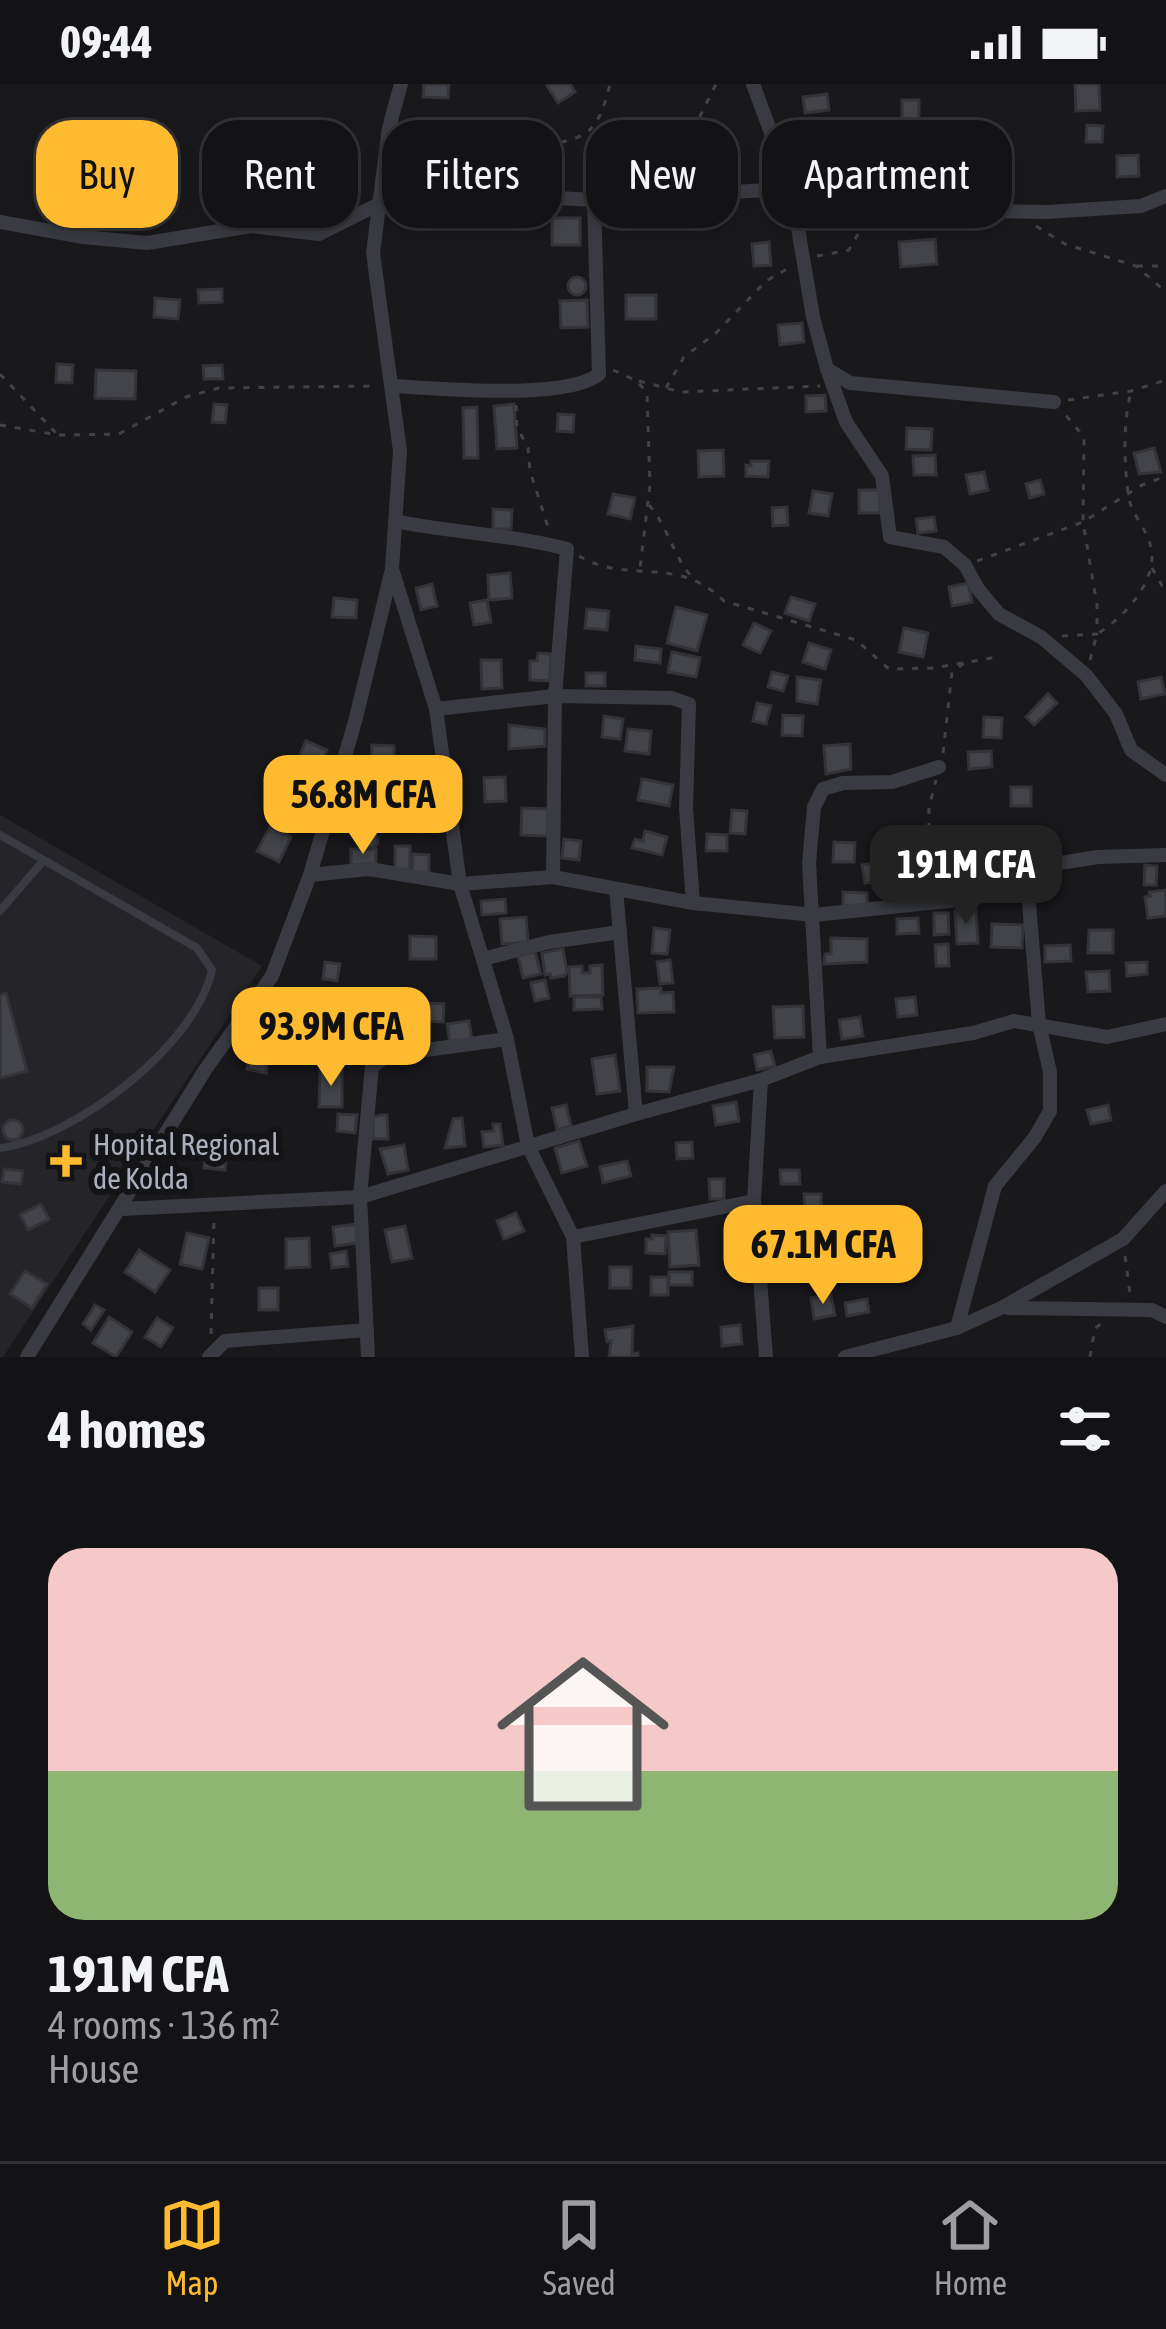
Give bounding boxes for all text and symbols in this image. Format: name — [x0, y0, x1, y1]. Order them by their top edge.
text: 09:44 — [60, 16, 153, 68]
chip: Buy — [36, 120, 178, 228]
chip: Rent — [202, 120, 358, 228]
chip: Filters — [382, 120, 562, 228]
chip: New — [586, 120, 738, 228]
chip: Apartment — [762, 120, 1012, 228]
pin: 56.8M CFA — [226, 755, 500, 857]
text: 56.8M CFA — [290, 772, 436, 816]
pin: 191M CFA — [842, 825, 1090, 927]
text: 191M CFA — [897, 842, 1035, 886]
pin: 93.9M CFA — [194, 987, 468, 1089]
text: 93.9M CFA — [258, 1004, 404, 1048]
place label: Hopital Regional de Kolda — [93, 1127, 279, 1195]
marker: Hopital Regional de Kolda — [50, 1145, 82, 1177]
pin: 67.1M CFA — [686, 1205, 960, 1307]
text: 67.1M CFA — [750, 1222, 896, 1266]
icon: filters — [1052, 1396, 1118, 1462]
text: 4 homes — [48, 1400, 206, 1459]
icon: home — [475, 1626, 691, 1842]
text: 191M CFA — [48, 1944, 229, 2003]
text: 4 rooms · 136 m² — [48, 2003, 280, 2047]
text: House — [48, 2047, 139, 2091]
tab: Map — [159, 2192, 225, 2302]
tab: Saved — [543, 2192, 616, 2302]
tab: Home — [934, 2192, 1007, 2302]

